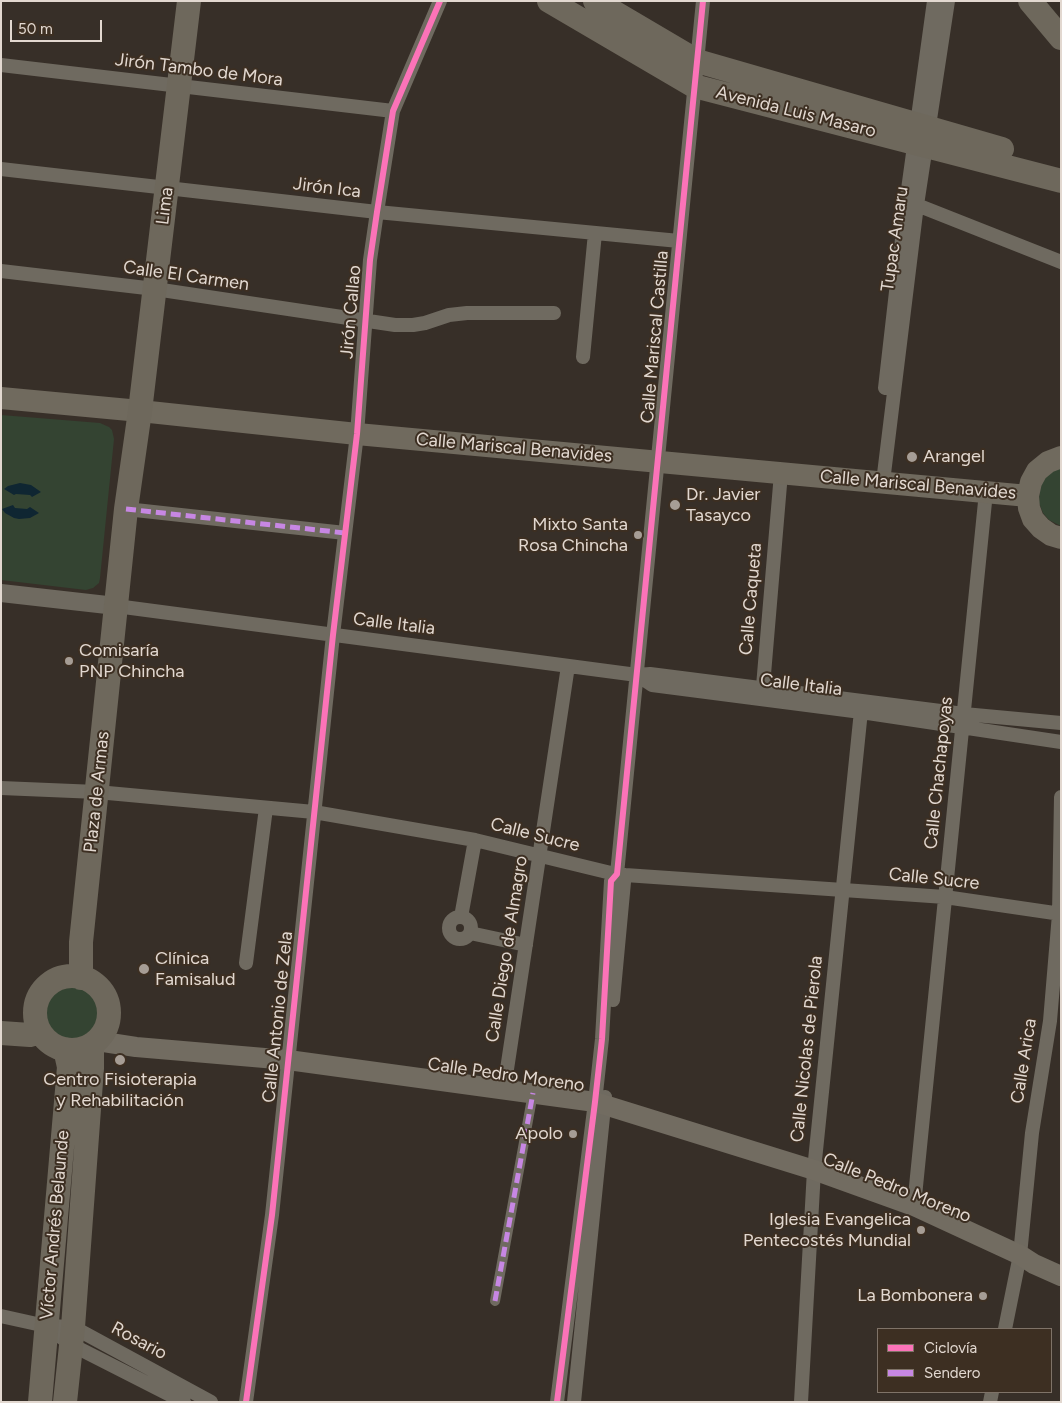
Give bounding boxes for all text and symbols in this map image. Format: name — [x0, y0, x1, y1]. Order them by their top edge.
scale bar — [12, 10, 105, 42]
text: 50 m — [18, 20, 53, 38]
street label: Jirón Tambo de Mora — [114, 49, 284, 91]
street label: Avenida Luis Masaro — [714, 82, 878, 142]
street label: Jirón Ica — [292, 173, 362, 203]
street label: Tupac Amaru — [877, 185, 913, 293]
street label: Lima — [152, 186, 178, 226]
street label: Calle Mariscal Castilla — [637, 250, 673, 424]
street label: Calle El Carmen — [122, 256, 250, 296]
street label: Jirón Callao — [336, 264, 366, 360]
street label: Calle Mariscal Benavides — [415, 429, 613, 467]
place label: Arangel — [923, 446, 985, 468]
marker: Arangel — [905, 450, 919, 464]
street label: Calle Mariscal Benavides — [819, 466, 1017, 504]
place label: Dr. Javier Tasayco — [686, 484, 760, 526]
marker: Dr. Javier Tasayco — [668, 498, 682, 512]
place label: Mixto Santa Rosa Chincha — [518, 514, 628, 556]
marker: Mixto Santa Rosa Chincha — [632, 529, 644, 541]
street label: Calle Caqueta — [735, 542, 767, 656]
street label: Calle Italia — [352, 608, 436, 640]
place label: Comisaría PNP Chincha — [79, 640, 184, 682]
marker: Comisaría PNP Chincha — [63, 655, 75, 667]
street label: Calle Italia — [759, 669, 843, 701]
street label: Calle Chachapoyas — [920, 696, 958, 850]
street label: Plaza de Armas — [80, 730, 114, 854]
street label: Calle Sucre — [488, 814, 582, 856]
street label: Calle Diego de Almagro — [482, 854, 532, 1044]
street label: Calle Sucre — [888, 863, 980, 895]
street label: Calle Antonio de Zela — [258, 930, 298, 1104]
place label: Clínica Famisalud — [155, 948, 235, 991]
street label: Calle Nicolas de Pierola — [786, 955, 828, 1143]
marker: Clínica Famisalud — [137, 962, 151, 976]
street label: Calle Arica — [1007, 1017, 1041, 1105]
marker: Centro Fisioterapia y Rehabilitación — [113, 1053, 127, 1067]
street label: Calle Pedro Moreno — [426, 1053, 586, 1097]
place label: Centro Fisioterapia y Rehabilitación — [43, 1069, 197, 1112]
place label: Apolo — [515, 1123, 563, 1145]
marker: Apolo — [567, 1128, 579, 1140]
street label: Víctor Andrés Belaunde — [36, 1129, 74, 1321]
street label: Calle Pedro Moreno — [820, 1148, 974, 1228]
place label: Iglesia Evangelica Pentecostés Mundial — [743, 1209, 911, 1252]
marker: Iglesia Evangelica Pentecostés Mundial — [915, 1224, 927, 1236]
place label: La Bombonera — [857, 1285, 973, 1307]
marker: La Bombonera — [977, 1290, 989, 1302]
street label: Rosario — [107, 1317, 171, 1365]
legend — [877, 1328, 1052, 1393]
text: Ciclovía — [924, 1339, 977, 1357]
text: Sendero — [924, 1364, 981, 1382]

